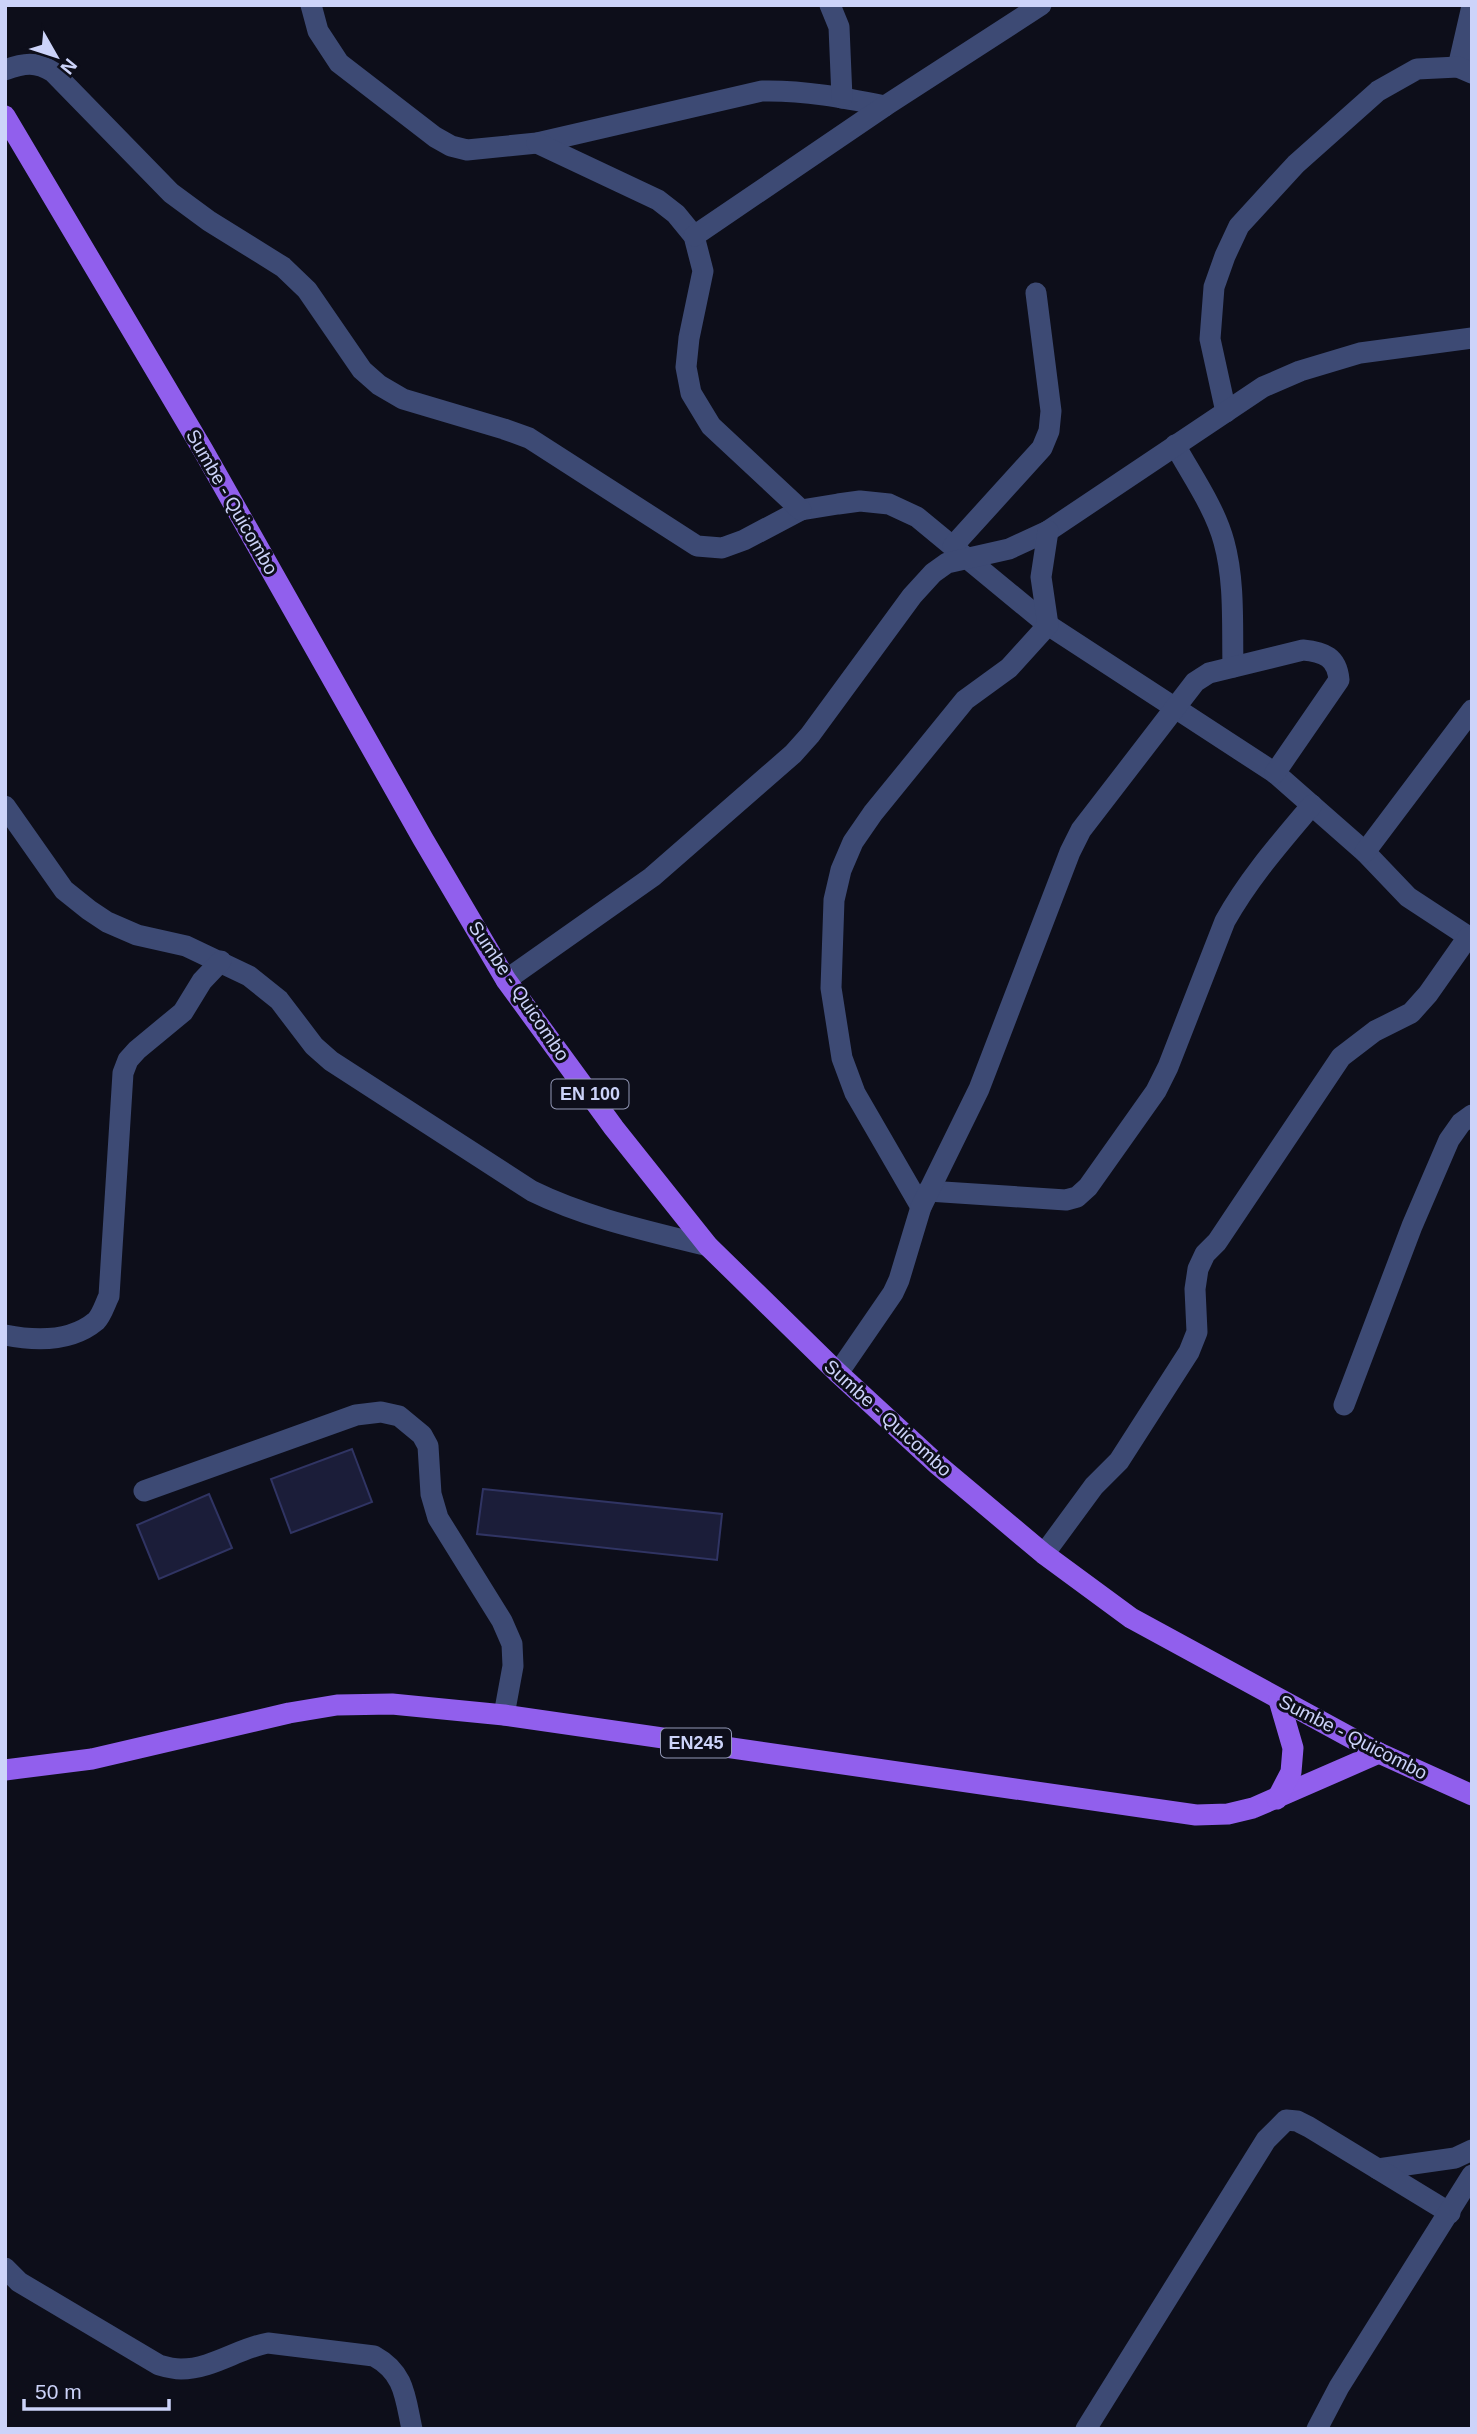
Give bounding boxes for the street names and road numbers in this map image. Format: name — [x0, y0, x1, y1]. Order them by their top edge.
street label: Sumbe - Quicombo — [182, 426, 282, 578]
street label: Sumbe - Quicombo — [465, 917, 573, 1065]
road number: EN 100 — [552, 1079, 628, 1108]
street label: Sumbe - Quicombo — [820, 1355, 956, 1481]
street label: Sumbe - Quicombo — [1275, 1690, 1431, 1784]
road number: EN245 — [661, 1728, 731, 1758]

